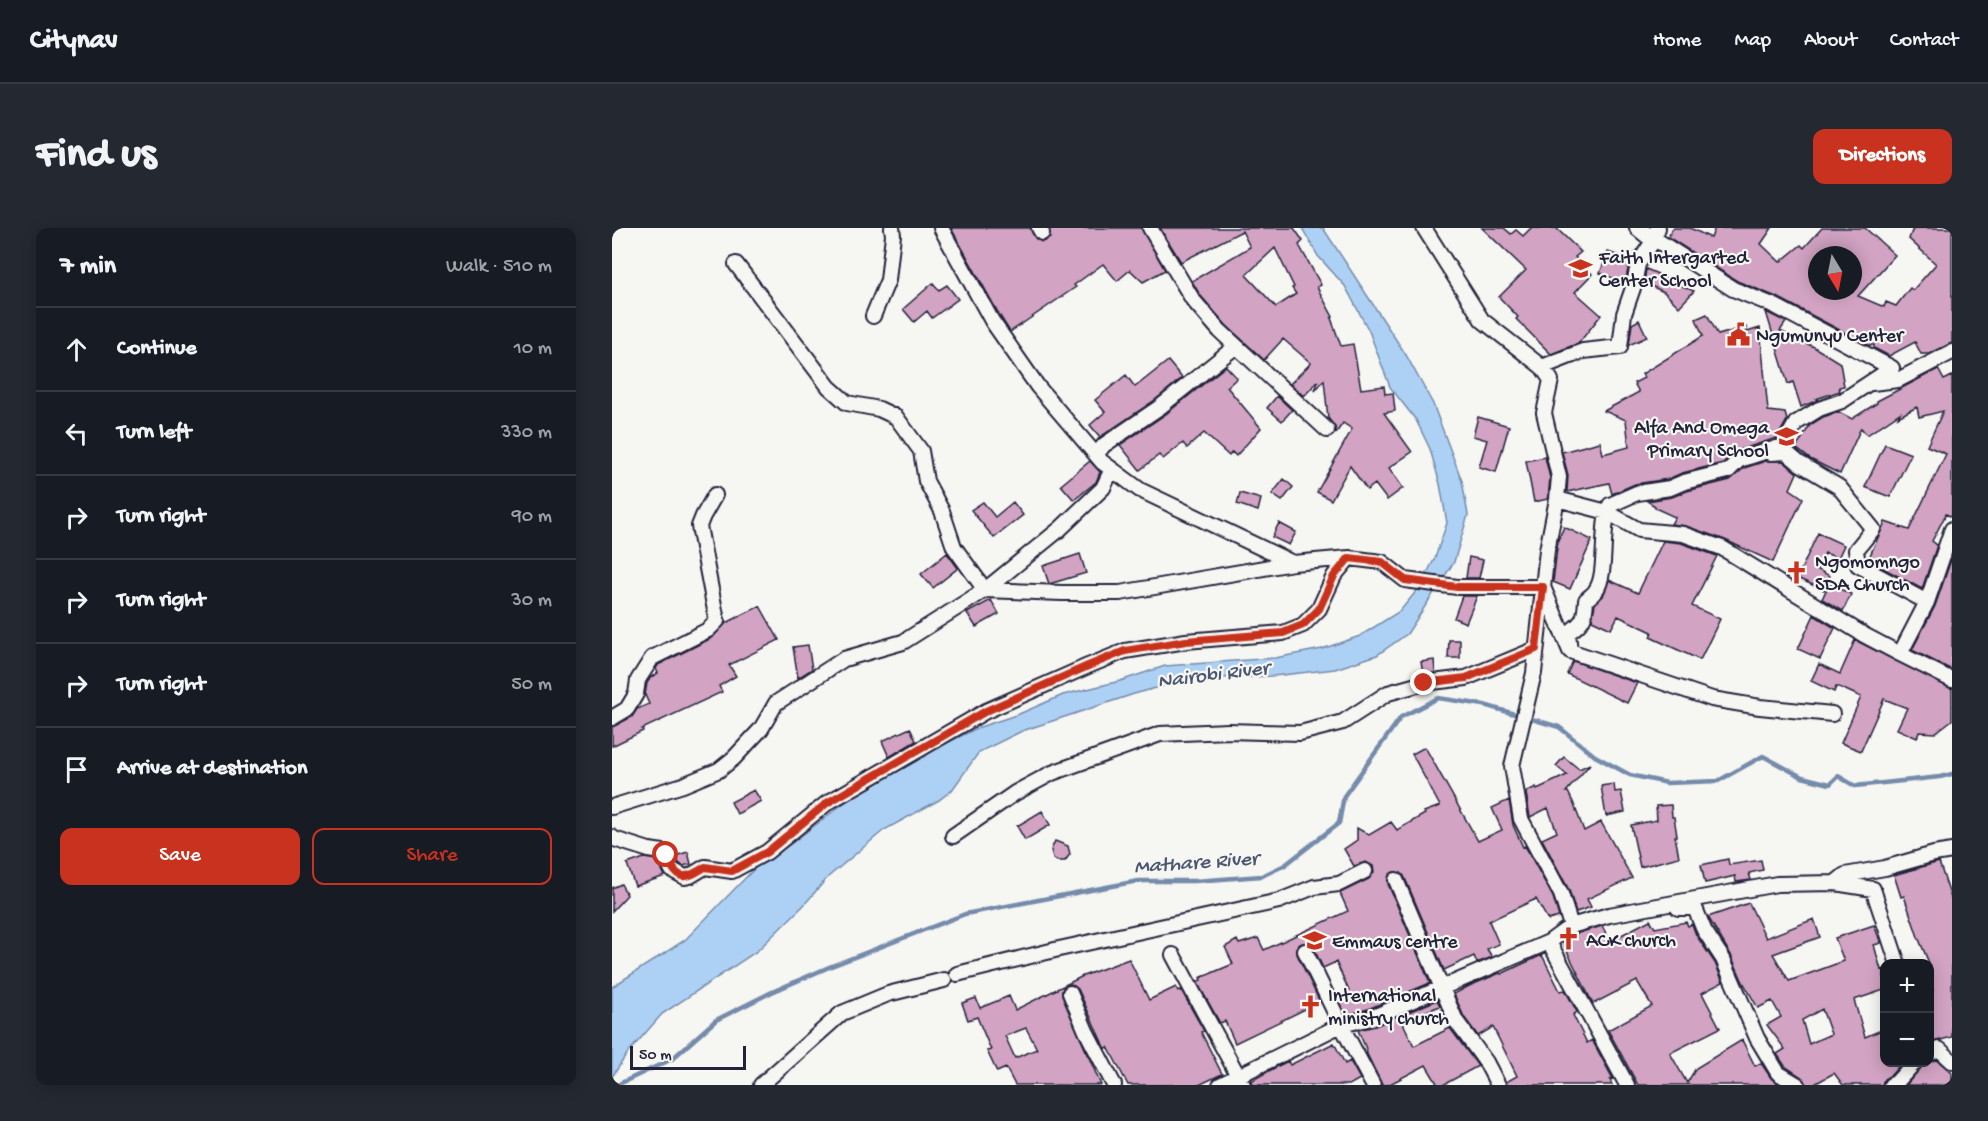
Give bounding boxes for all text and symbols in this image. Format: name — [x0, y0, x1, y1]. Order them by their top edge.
text: Citynav — [30, 25, 118, 58]
text: Home — [1653, 29, 1701, 54]
text: Map — [1734, 29, 1771, 54]
text: About — [1804, 29, 1857, 54]
text: Contact — [1890, 29, 1958, 54]
button: Directions — [1813, 129, 1952, 184]
text: Find us — [36, 132, 156, 181]
north arrow — [1808, 246, 1862, 300]
place label: Faith Intergarted Center School — [1598, 248, 1750, 294]
text: 7 min — [60, 252, 116, 283]
school or university icon: Faith Intergarted Center School — [1568, 255, 1594, 281]
text: Walk · 510 m — [446, 256, 552, 279]
public building icon: Ngumunyu Center — [1725, 321, 1751, 347]
place label: Ngumunyu Center — [1756, 326, 1905, 349]
icon: ahead — [60, 333, 93, 366]
text: Continue — [117, 336, 197, 362]
text: 10 m — [514, 338, 552, 361]
icon: left — [60, 417, 93, 450]
place label: Alfa And Omega Primary School — [1634, 418, 1770, 464]
text: Turn left — [117, 420, 191, 446]
text: 330 m — [501, 422, 552, 445]
school or university icon: Alfa And Omega Primary School — [1774, 424, 1800, 450]
icon: right — [60, 501, 93, 534]
text: Turn right — [117, 504, 205, 530]
text: 90 m — [512, 506, 552, 529]
place label: Ngomomngo SDA Church — [1815, 552, 1920, 598]
church icon: Ngomomngo SDA Church — [1784, 559, 1810, 585]
icon: right — [60, 585, 93, 618]
text: Turn right — [117, 588, 205, 614]
text: 30 m — [511, 590, 552, 613]
water label: Nairobi River — [1156, 657, 1275, 696]
icon: right — [60, 669, 93, 702]
route end — [1410, 669, 1436, 695]
text: Turn right — [117, 672, 205, 698]
text: 50 m — [511, 674, 552, 697]
icon: arrive — [60, 753, 93, 786]
text: Arrive at destination — [117, 756, 307, 782]
button: Save — [60, 828, 300, 885]
button: Share — [312, 828, 552, 885]
route start — [652, 841, 678, 867]
water label: Mathare River — [1133, 847, 1264, 881]
church icon: ACK church — [1555, 926, 1581, 952]
school or university icon: Emmaus centre — [1301, 927, 1327, 953]
place label: ACK church — [1586, 931, 1676, 954]
place label: Emmaus centre — [1332, 932, 1458, 955]
map controls — [1880, 959, 1934, 1067]
button: + — [1880, 959, 1934, 1013]
place label: International ministry church — [1328, 986, 1449, 1032]
church icon: International ministry church — [1297, 993, 1323, 1019]
button: − — [1880, 1013, 1934, 1067]
scale bar — [630, 1043, 746, 1070]
text: 50 m — [639, 1047, 672, 1066]

